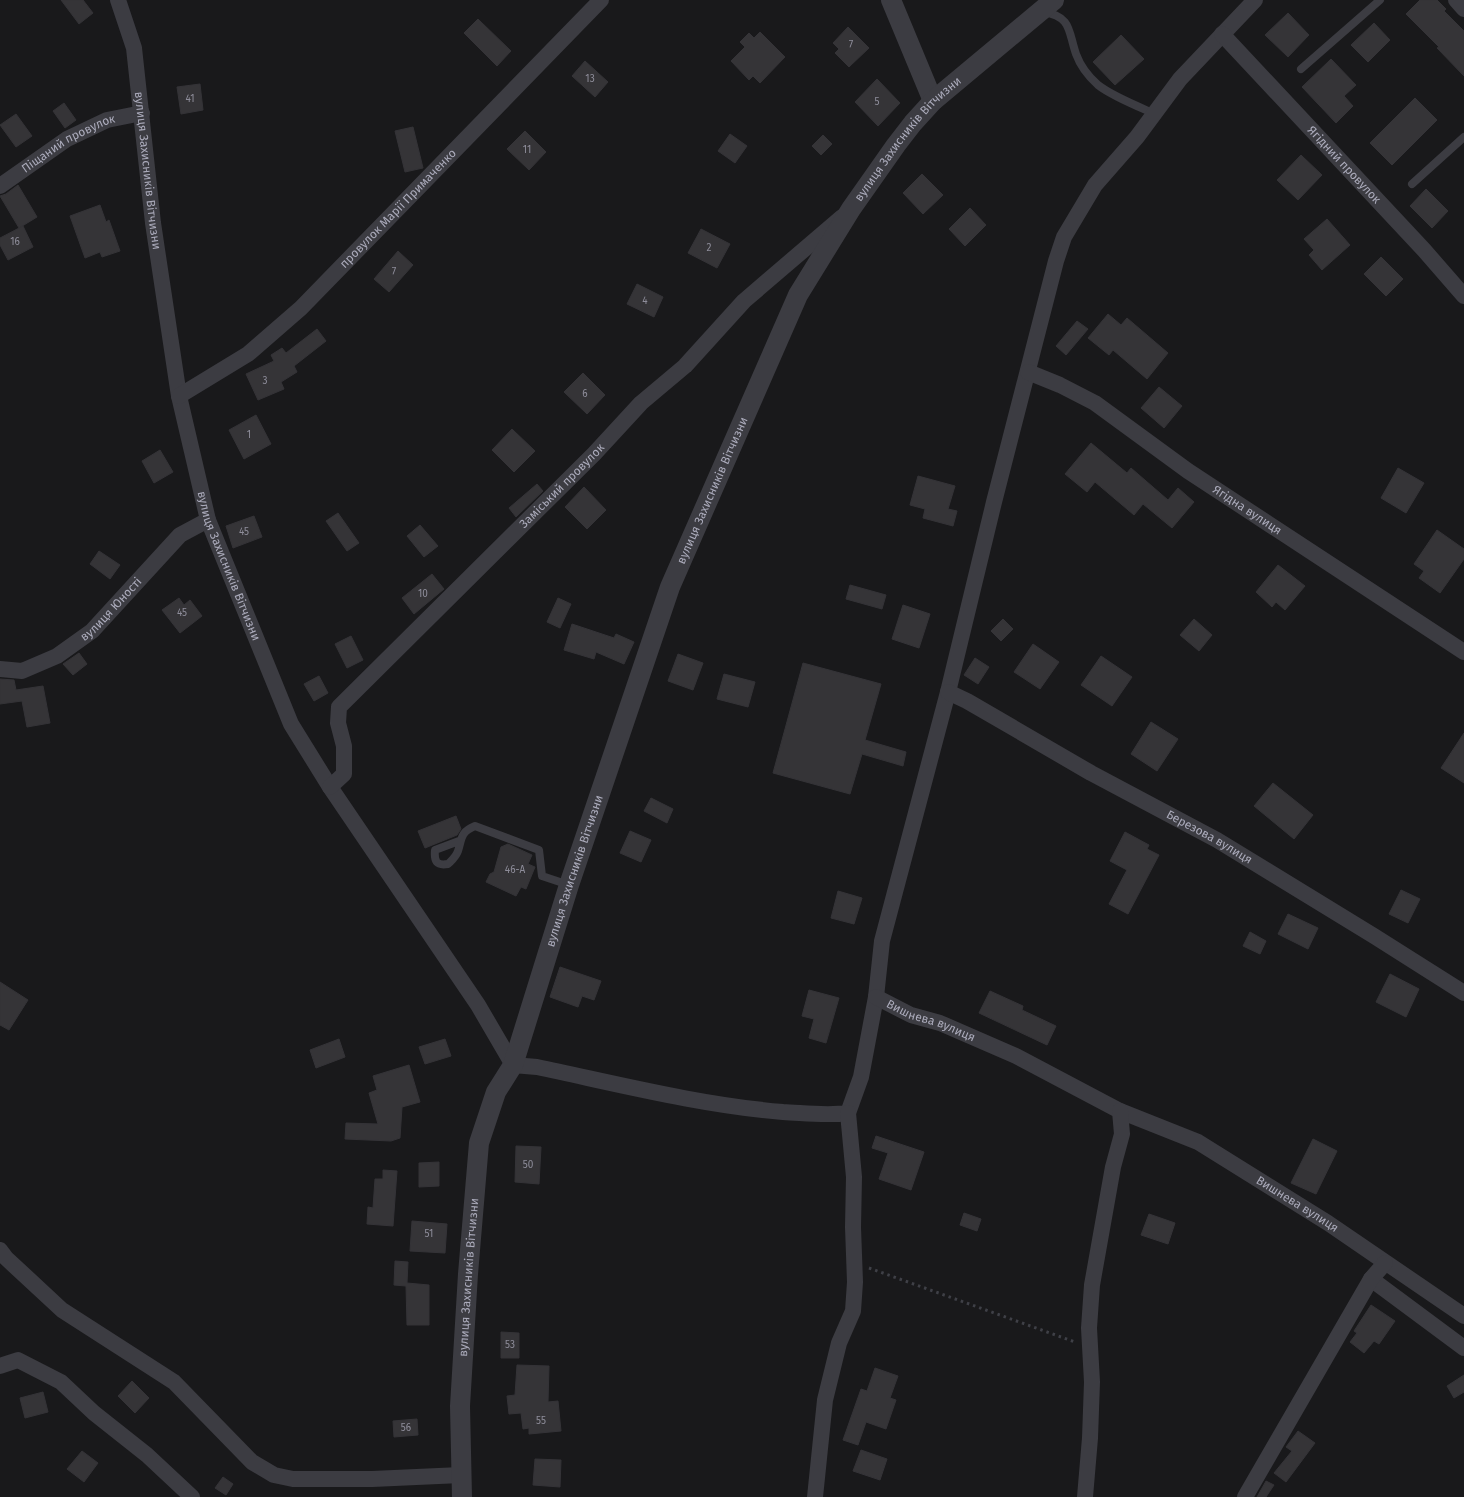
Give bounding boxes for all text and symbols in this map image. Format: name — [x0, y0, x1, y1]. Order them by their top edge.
house number: 7 — [849, 39, 854, 51]
house number: 13 — [585, 73, 595, 85]
street label: вулиця Захисників Вітчизни — [852, 74, 964, 204]
street label: вулиця Захисників Вітчизни — [132, 91, 164, 251]
house number: 41 — [185, 93, 195, 105]
house number: 5 — [874, 96, 880, 108]
street label: Піщаний провулок — [19, 111, 117, 176]
street label: Ягідний провулок — [1305, 123, 1384, 207]
house number: 11 — [523, 144, 531, 156]
street label: провулок Марії Примаченко — [337, 146, 459, 271]
house number: 16 — [10, 236, 20, 248]
house number: 2 — [707, 242, 712, 254]
house number: 7 — [392, 266, 397, 278]
house number: 4 — [642, 295, 648, 307]
house number: 3 — [263, 375, 268, 387]
house number: 6 — [582, 388, 588, 400]
street label: вулиця Захисників Вітчизни — [674, 415, 751, 566]
house number: 1 — [247, 429, 251, 441]
street label: Заміський провулок — [517, 440, 608, 531]
street label: Ягідна вулиця — [1210, 482, 1284, 538]
street label: вулиця Захисників Вітчизни — [194, 490, 263, 643]
house number: 45 — [239, 526, 249, 538]
street label: вулиця Юності — [78, 574, 145, 644]
house number: 10 — [418, 588, 428, 600]
house number: 45 — [177, 607, 187, 619]
street label: вулиця Захисників Вітчизни — [543, 793, 606, 949]
street label: Березова вулиця — [1164, 807, 1255, 867]
house number: 46-А — [505, 864, 525, 876]
street label: Вишнева вулиця — [884, 997, 977, 1044]
house number: 50 — [523, 1159, 534, 1171]
street label: Вишнева вулиця — [1254, 1173, 1341, 1235]
street label: вулиця Захисників Вітчизни — [456, 1197, 481, 1357]
house number: 51 — [425, 1228, 433, 1240]
house number: 53 — [505, 1339, 515, 1351]
house number: 55 — [536, 1415, 546, 1427]
house number: 56 — [401, 1422, 411, 1434]

